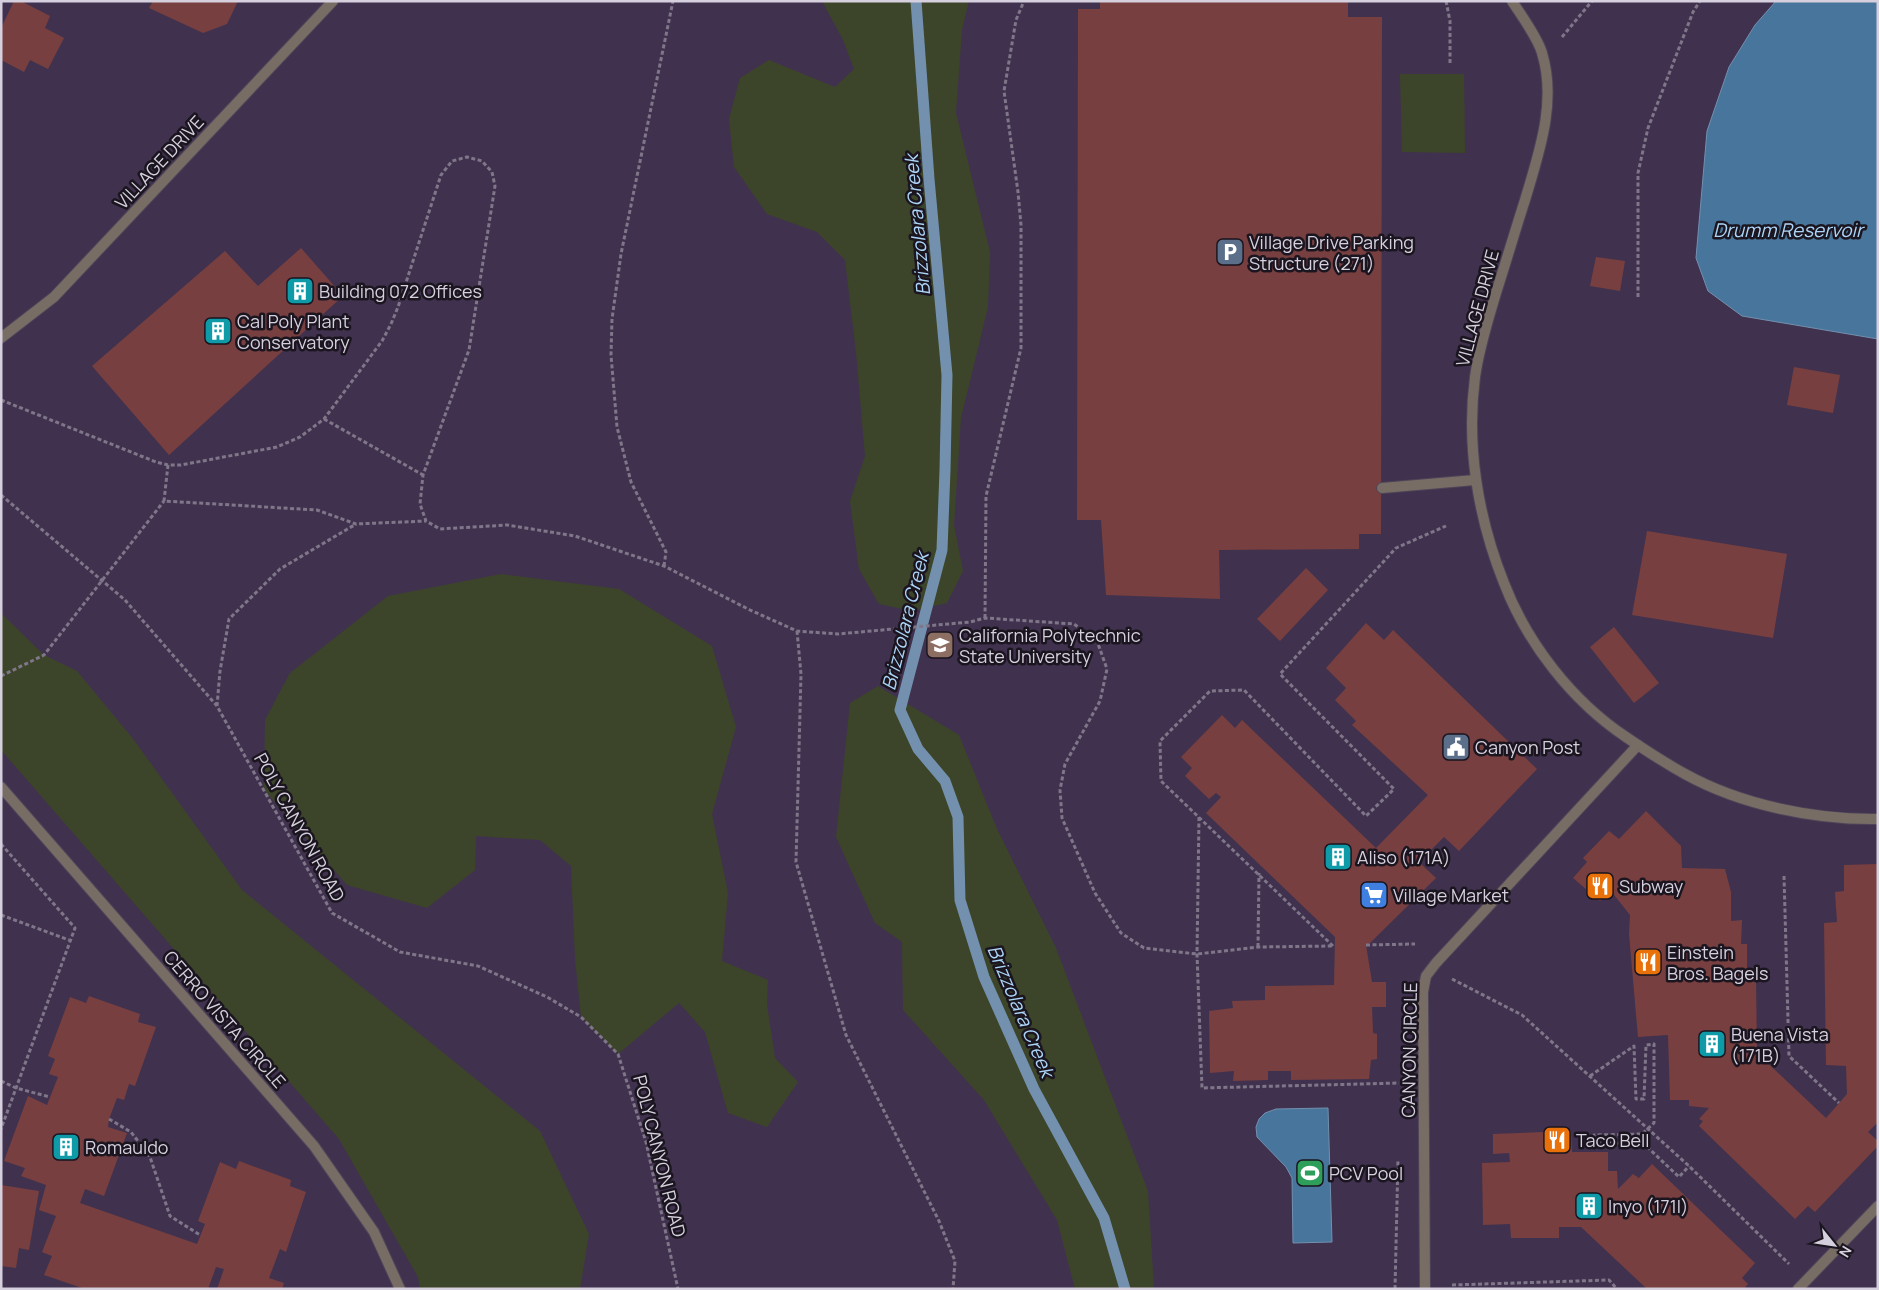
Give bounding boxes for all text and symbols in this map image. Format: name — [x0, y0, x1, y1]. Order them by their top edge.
street label: VILLAGE DRIVE — [109, 110, 209, 214]
water label: Brizzolara Creek — [898, 151, 936, 296]
water label: Drumm Reservoir — [1713, 217, 1865, 243]
place label: Village Drive Parking Structure (271) — [1249, 230, 1414, 275]
parking icon: Village Drive Parking Structure (271) — [1215, 237, 1245, 267]
street label: VILLAGE DRIVE — [1450, 247, 1504, 369]
building icon: Building 072 Offices — [285, 276, 315, 306]
place label: Building 072 Offices — [319, 279, 482, 303]
place label: Cal Poly Plant Conservatory — [237, 309, 350, 354]
building icon: Cal Poly Plant Conservatory — [203, 316, 233, 346]
water label: Brizzolara Creek — [875, 547, 935, 693]
place label: California Polytechnic State University — [959, 623, 1141, 668]
school or university icon: California Polytechnic State University — [925, 630, 955, 660]
public building icon: Canyon Post — [1441, 732, 1471, 762]
place label: Canyon Post — [1475, 735, 1580, 759]
street label: POLY CANYON ROAD — [249, 749, 351, 905]
building icon: Aliso (171A) — [1323, 842, 1353, 872]
place label: Aliso (171A) — [1357, 845, 1450, 869]
restaurant icon: Subway — [1585, 871, 1615, 901]
place label: Subway — [1619, 874, 1684, 898]
supermarket icon: Village Market — [1359, 880, 1389, 910]
place label: Village Market — [1393, 883, 1509, 907]
place label: Einstein Bros. Bagels — [1667, 940, 1768, 985]
water label: Brizzolara Creek — [981, 941, 1062, 1083]
street label: CERRO VISTA CIRCLE — [159, 945, 291, 1093]
restaurant icon: Einstein Bros. Bagels — [1633, 947, 1663, 977]
street label: CANYON CIRCLE — [1396, 982, 1422, 1118]
place label: Buena Vista (171B) — [1731, 1022, 1829, 1067]
building icon: Buena Vista (171B) — [1697, 1029, 1727, 1059]
street label: POLY CANYON ROAD — [628, 1072, 692, 1240]
restaurant icon: Taco Bell — [1542, 1125, 1572, 1155]
place label: Taco Bell — [1576, 1128, 1649, 1152]
building icon: Romauldo — [51, 1132, 81, 1162]
place label: Romauldo — [85, 1135, 168, 1159]
sports icon: PCV Pool — [1295, 1158, 1325, 1188]
place label: PCV Pool — [1329, 1161, 1403, 1185]
building icon: Inyo (171I) — [1574, 1191, 1604, 1221]
place label: Inyo (171I) — [1608, 1194, 1689, 1218]
north arrow — [1809, 1220, 1859, 1270]
text: N — [1835, 1243, 1856, 1261]

